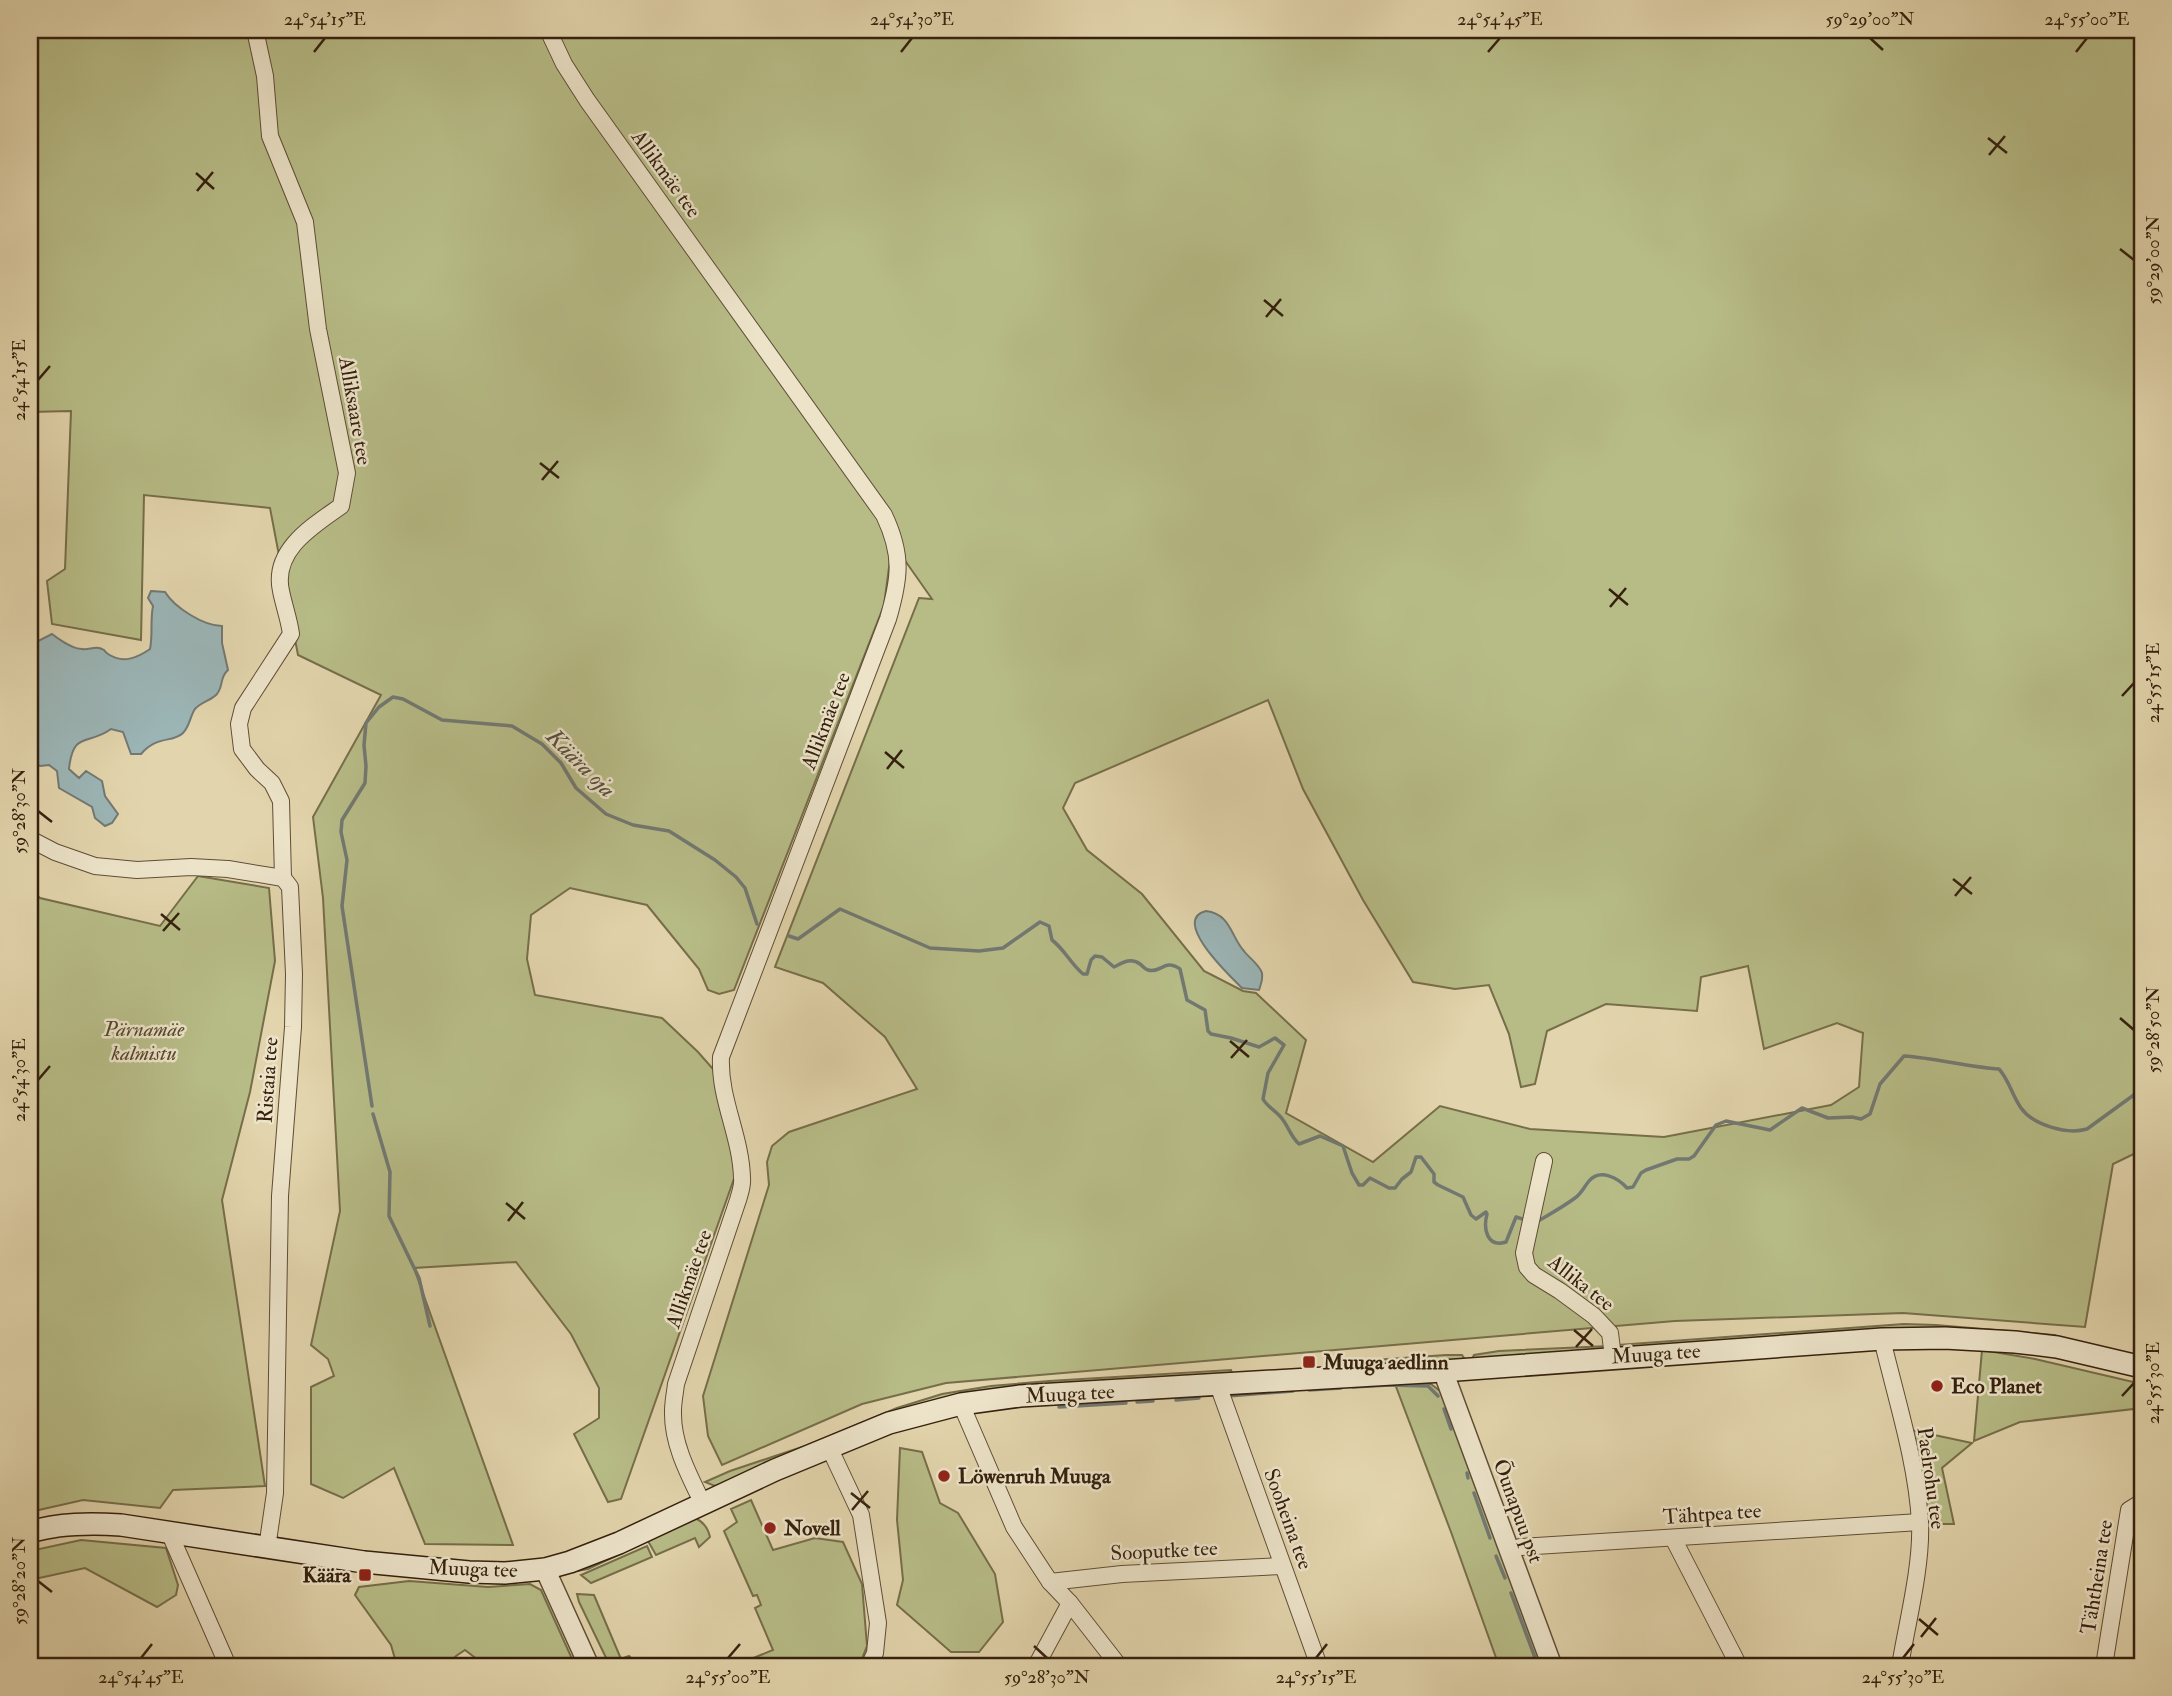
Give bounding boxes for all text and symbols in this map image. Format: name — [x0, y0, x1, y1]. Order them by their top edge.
text: 24°54'15"E — [284, 8, 366, 31]
text: 24°54'30"E — [870, 8, 954, 31]
text: 24°54'45"E — [1457, 8, 1543, 31]
text: 59°29'00"N — [1826, 8, 1914, 31]
text: 24°55'00"E — [2045, 8, 2129, 31]
street label: Allikmäe tee — [624, 124, 707, 223]
text: 59°29'00"N — [2142, 216, 2165, 304]
text: 24°54'15"E — [8, 339, 31, 421]
street label: Alliksaare tee — [332, 354, 378, 467]
text: 24°55'15"E — [2142, 643, 2165, 723]
street label: Allikmäe tee — [795, 668, 857, 774]
water label: Käära oja — [540, 722, 622, 804]
text: 59°28'30"N — [8, 768, 31, 854]
text: 59°28'50"N — [2142, 987, 2165, 1073]
park label: Pärnamäe kalmistu — [103, 1016, 185, 1067]
street label: Ristaia tee — [252, 1036, 284, 1124]
text: 24°54'30"E — [8, 1038, 31, 1122]
street label: Allikmäe tee — [659, 1226, 718, 1333]
street label: Allika tee — [1542, 1248, 1620, 1317]
street label: Muuga tee — [1610, 1337, 1702, 1371]
text: 24°55'30"E — [2142, 1342, 2165, 1424]
place label: Muuga aedlinn — [1322, 1349, 1449, 1376]
marker: Muuga aedlinn — [1301, 1354, 1317, 1370]
place label: Eco Planet — [1951, 1373, 2042, 1400]
street label: Muuga tee — [1025, 1378, 1116, 1410]
marker: Eco Planet — [1929, 1378, 1945, 1394]
street label: Paelrohu tee — [1910, 1425, 1952, 1531]
street label: Õunapuu pst — [1487, 1455, 1549, 1567]
place label: Löwenruh Muuga — [958, 1463, 1112, 1490]
street label: Sooheina tee — [1257, 1465, 1319, 1573]
marker: Löwenruh Muuga — [936, 1468, 952, 1484]
street label: Tähtpea tee — [1662, 1497, 1762, 1531]
place label: Novell — [783, 1515, 841, 1542]
street label: Tähtheina tee — [2075, 1518, 2119, 1636]
marker: Novell — [762, 1520, 778, 1536]
street label: Sooputke tee — [1110, 1535, 1219, 1567]
text: 59°28'20"N — [8, 1537, 31, 1625]
street label: Muuga tee — [428, 1554, 518, 1584]
place label: Käära — [303, 1562, 352, 1589]
marker: Käära — [357, 1567, 373, 1583]
text: 24°54'45"E — [98, 1666, 184, 1689]
text: 24°55'00"E — [686, 1666, 770, 1689]
text: 59°28'30"N — [1004, 1666, 1090, 1689]
text: 24°55'15"E — [1276, 1666, 1356, 1689]
text: 24°55'30"E — [1862, 1666, 1944, 1689]

